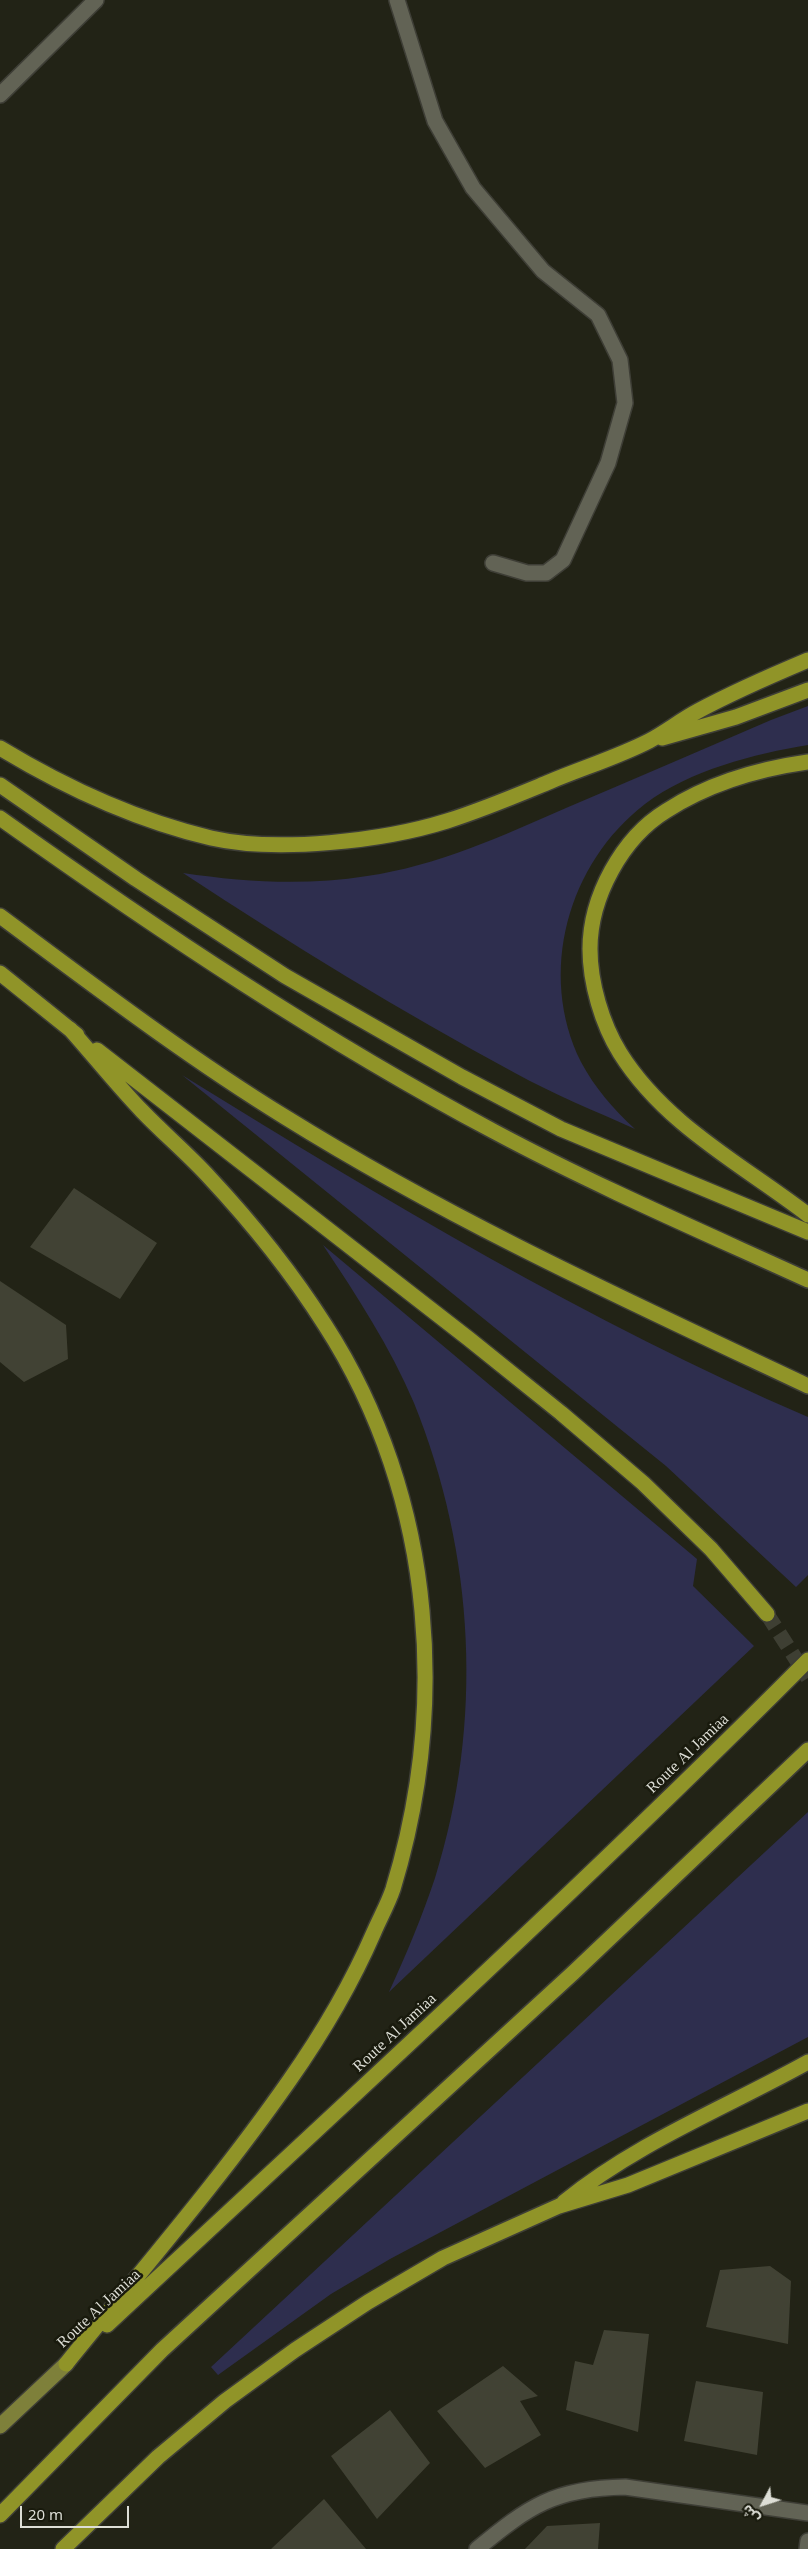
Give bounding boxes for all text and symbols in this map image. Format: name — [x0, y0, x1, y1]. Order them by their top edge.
street label: Route Al Jamiaa — [639, 1706, 737, 1802]
street label: Route Al Jamiaa — [346, 1986, 444, 2080]
street label: Route Al Jamiaa — [50, 2262, 148, 2356]
north arrow — [738, 2479, 788, 2529]
scale bar — [22, 2496, 131, 2528]
text: ش — [734, 2497, 768, 2531]
text: 20 m — [28, 2499, 63, 2531]

